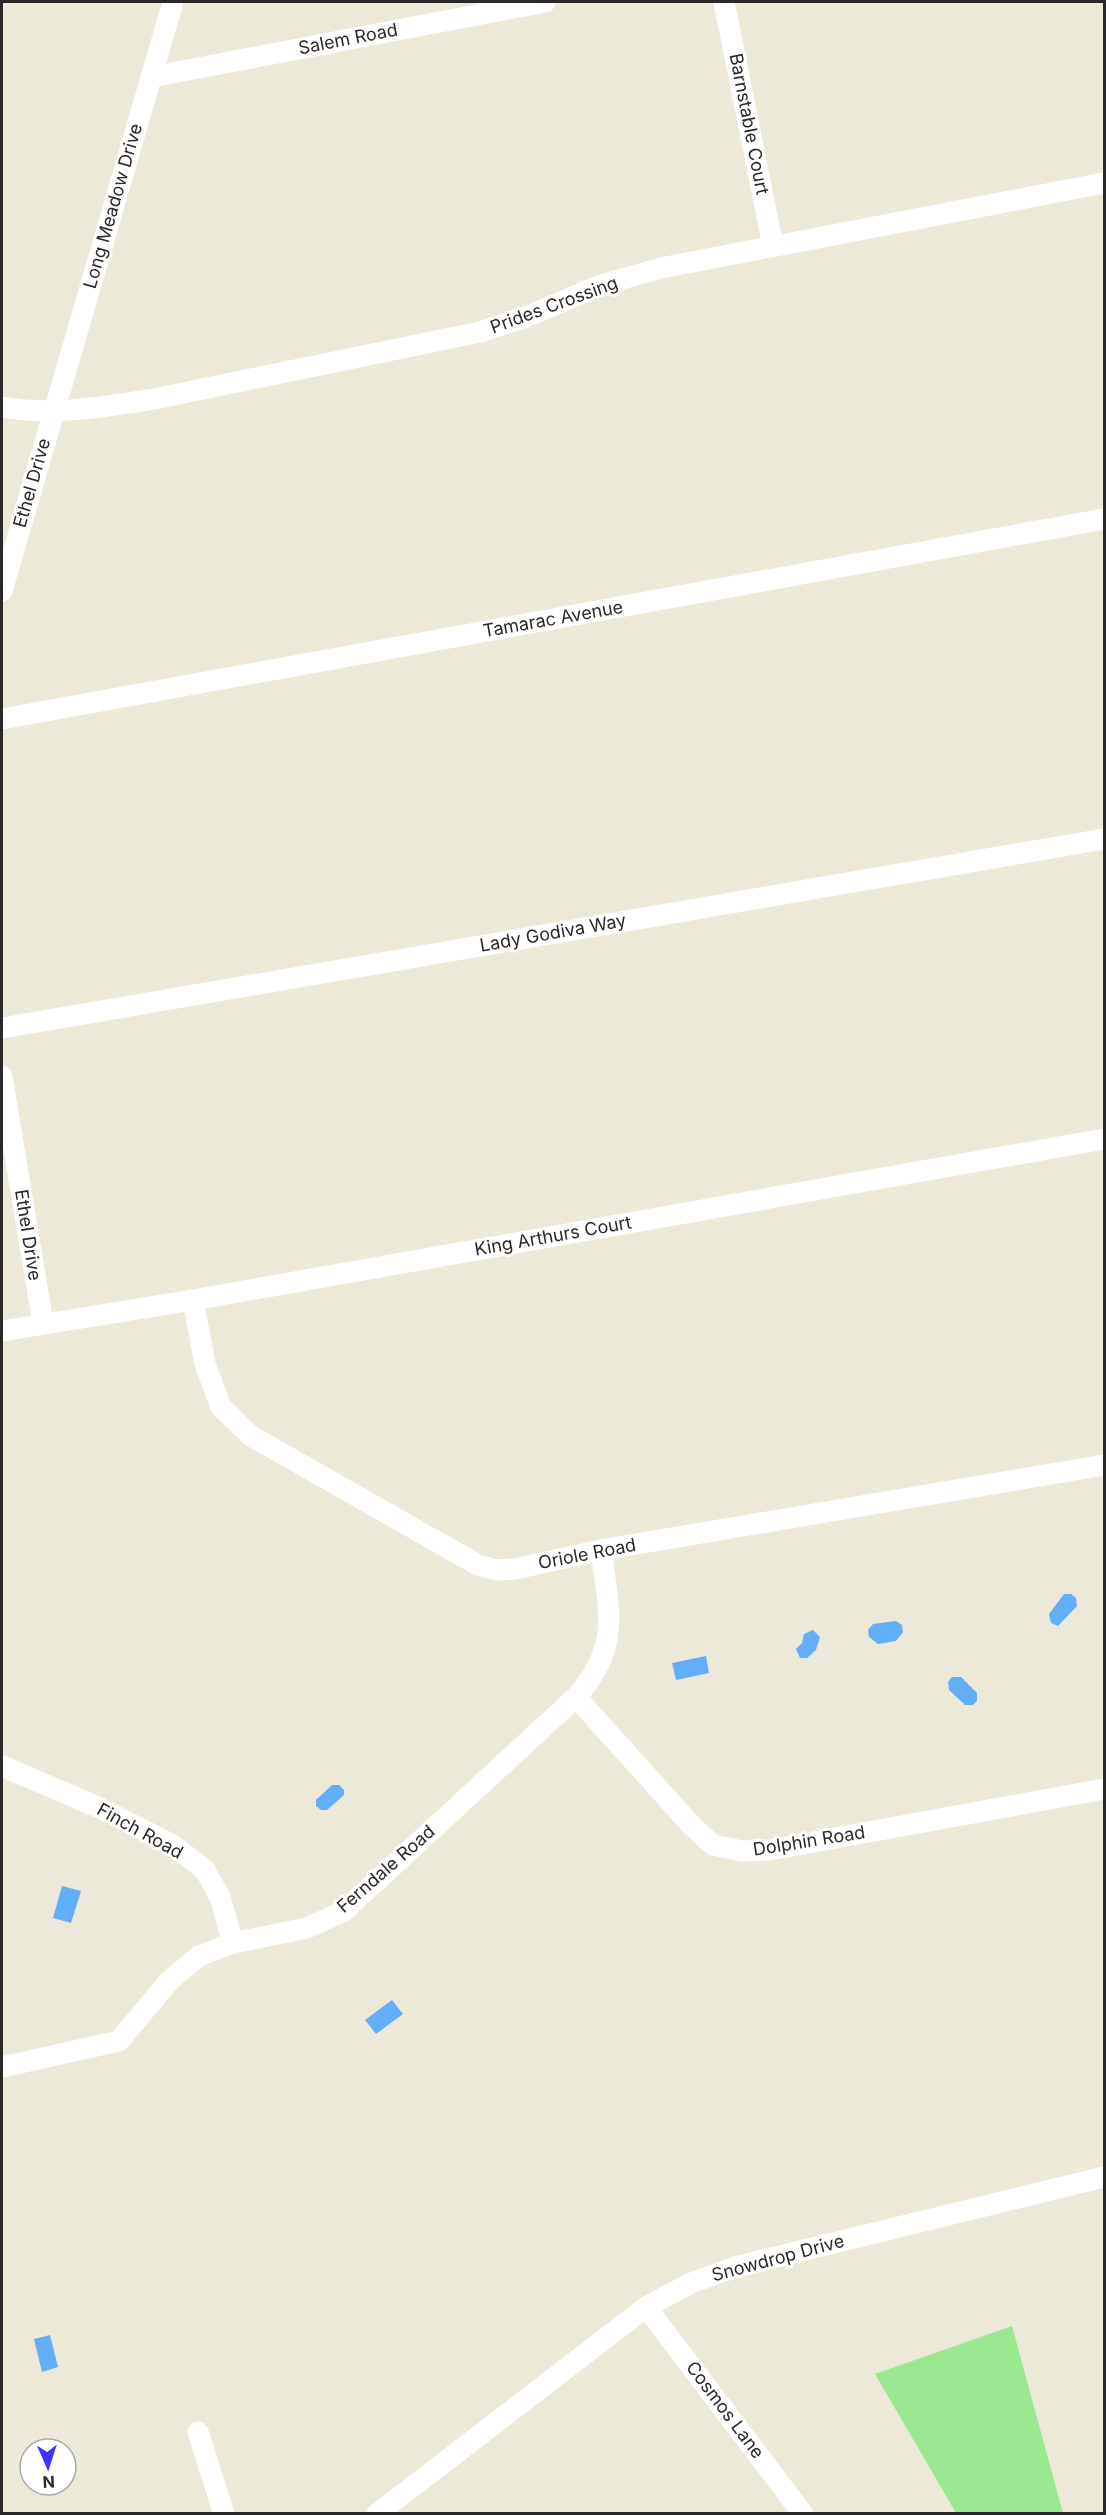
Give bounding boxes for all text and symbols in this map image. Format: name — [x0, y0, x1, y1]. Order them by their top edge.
street label: Salem Road — [296, 19, 399, 58]
street label: Barnstable Court — [725, 51, 774, 197]
street label: Long Meadow Drive — [79, 121, 146, 291]
street label: Prides Crossing — [487, 272, 621, 337]
street label: Ethel Drive — [9, 436, 54, 530]
street label: Tamarac Avenue — [481, 596, 625, 641]
street label: Lady Godiva Way — [478, 909, 628, 956]
street label: Ethel Drive — [11, 1188, 46, 1282]
street label: King Arthurs Court — [473, 1211, 633, 1260]
street label: Oriole Road — [536, 1534, 638, 1573]
street label: Finch Road — [94, 1798, 187, 1863]
street label: Ferndale Road — [333, 1820, 439, 1917]
street label: Dolphin Road — [751, 1821, 867, 1860]
street label: Snowdrop Drive — [709, 2230, 846, 2285]
street label: Cosmos Lane — [682, 2357, 769, 2462]
north arrow — [18, 2437, 78, 2497]
text: N — [42, 2472, 55, 2492]

